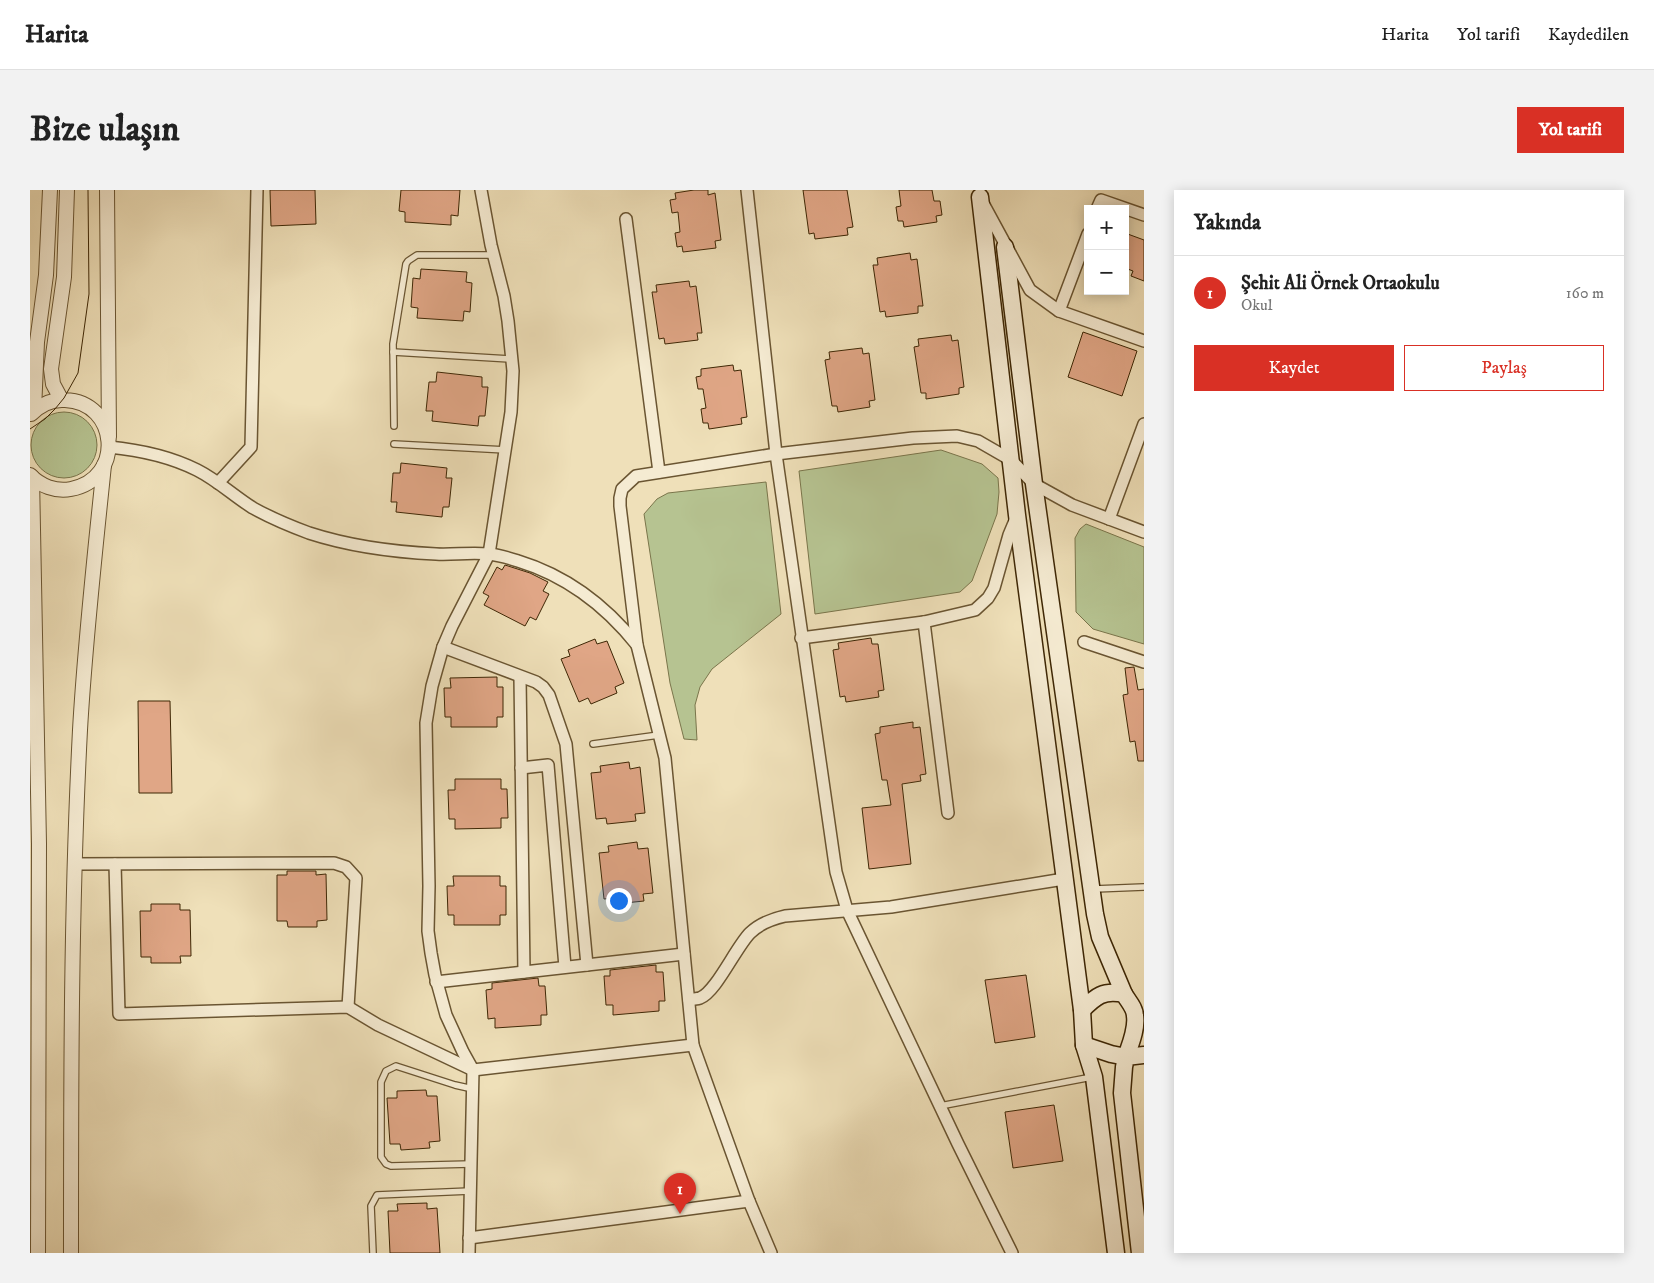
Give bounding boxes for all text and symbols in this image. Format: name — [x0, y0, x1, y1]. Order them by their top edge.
text: Harita — [25, 20, 88, 50]
text: Harita — [1381, 24, 1429, 46]
text: Yol tarifi — [1457, 24, 1520, 46]
text: Kaydedilen — [1548, 24, 1629, 46]
button: Yol tarifi — [1517, 107, 1624, 153]
text: Bize ulaşın — [30, 108, 180, 152]
map controls — [1084, 205, 1129, 295]
button: + — [1084, 205, 1129, 250]
text: Yakında — [1194, 210, 1261, 236]
button: − — [1084, 250, 1129, 295]
text: Şehit Ali Örnek Ortaokulu — [1241, 272, 1440, 295]
text: 1 — [1207, 283, 1213, 303]
text: 160 m — [1566, 283, 1604, 303]
text: Okul — [1241, 295, 1273, 315]
button: Kaydet — [1194, 345, 1394, 391]
button: Paylaş — [1404, 345, 1604, 391]
your location — [606, 888, 632, 914]
pin: 1 — [664, 1173, 696, 1214]

